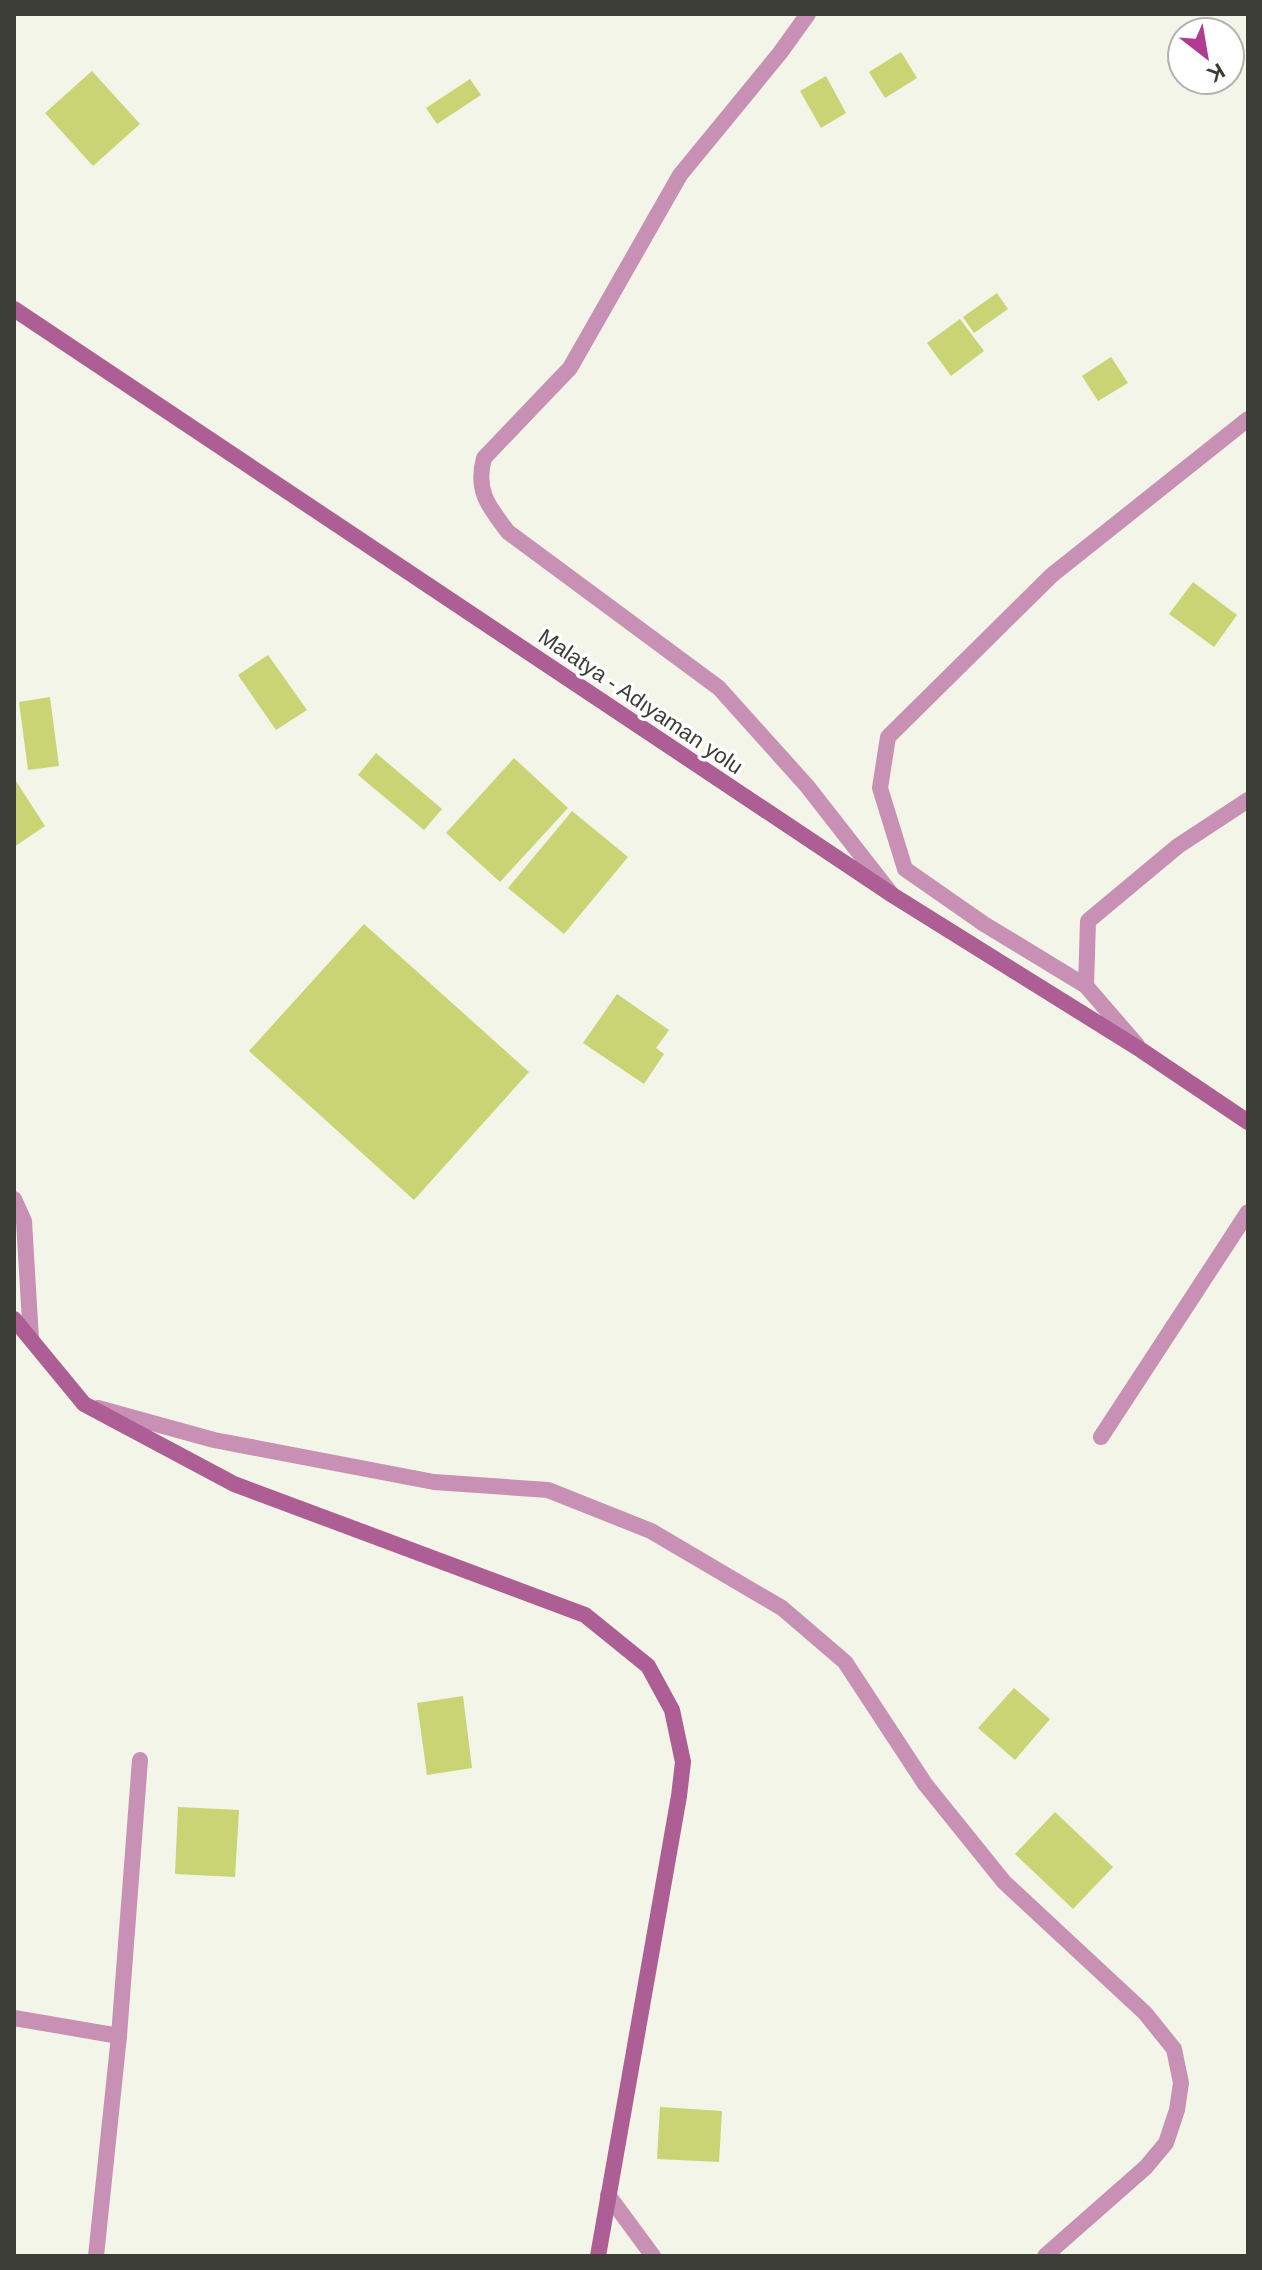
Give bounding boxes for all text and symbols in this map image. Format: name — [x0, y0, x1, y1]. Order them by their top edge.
north arrow — [1166, 16, 1246, 96]
text: K — [1203, 58, 1229, 88]
street label: Malatya - Adıyaman yolu — [534, 624, 748, 779]

